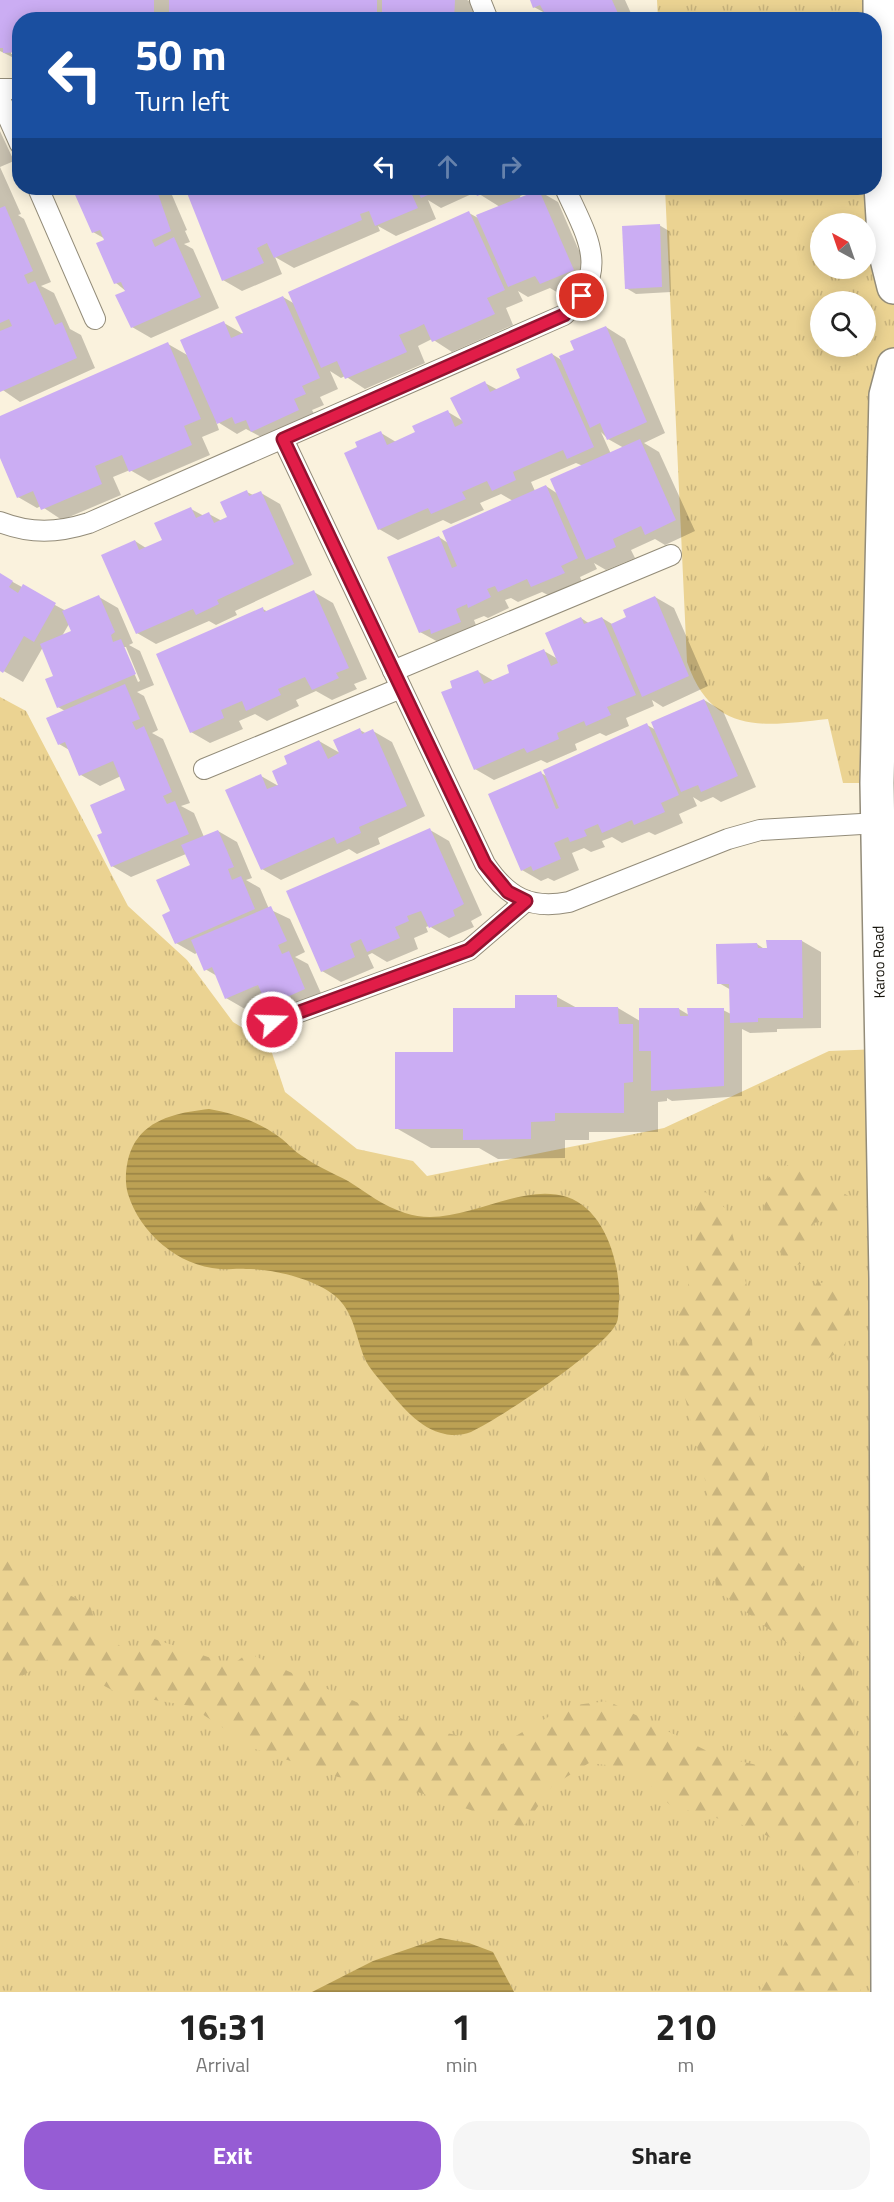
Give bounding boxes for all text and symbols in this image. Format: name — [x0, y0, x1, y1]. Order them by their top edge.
text: 50 m — [135, 22, 227, 86]
icon: left — [36, 36, 114, 114]
text: Turn left — [135, 80, 229, 121]
icon: left — [368, 150, 401, 183]
icon: ahead — [431, 150, 464, 183]
icon: right — [494, 150, 527, 183]
north arrow — [810, 213, 876, 279]
map controls — [810, 213, 876, 357]
pin — [556, 270, 607, 321]
icon: arrive — [565, 279, 598, 312]
button: search — [810, 291, 876, 357]
street label: Karoo Road — [866, 925, 891, 999]
position arrow — [240, 990, 304, 1054]
text: 16:31 — [178, 1999, 268, 2054]
text: 1 — [452, 1999, 472, 2054]
text: 210 — [656, 1999, 716, 2054]
text: Arrival — [196, 2049, 250, 2080]
text: min — [446, 2049, 478, 2080]
text: m — [677, 2049, 694, 2080]
button: Exit — [24, 2121, 441, 2190]
button: Share — [453, 2121, 870, 2190]

